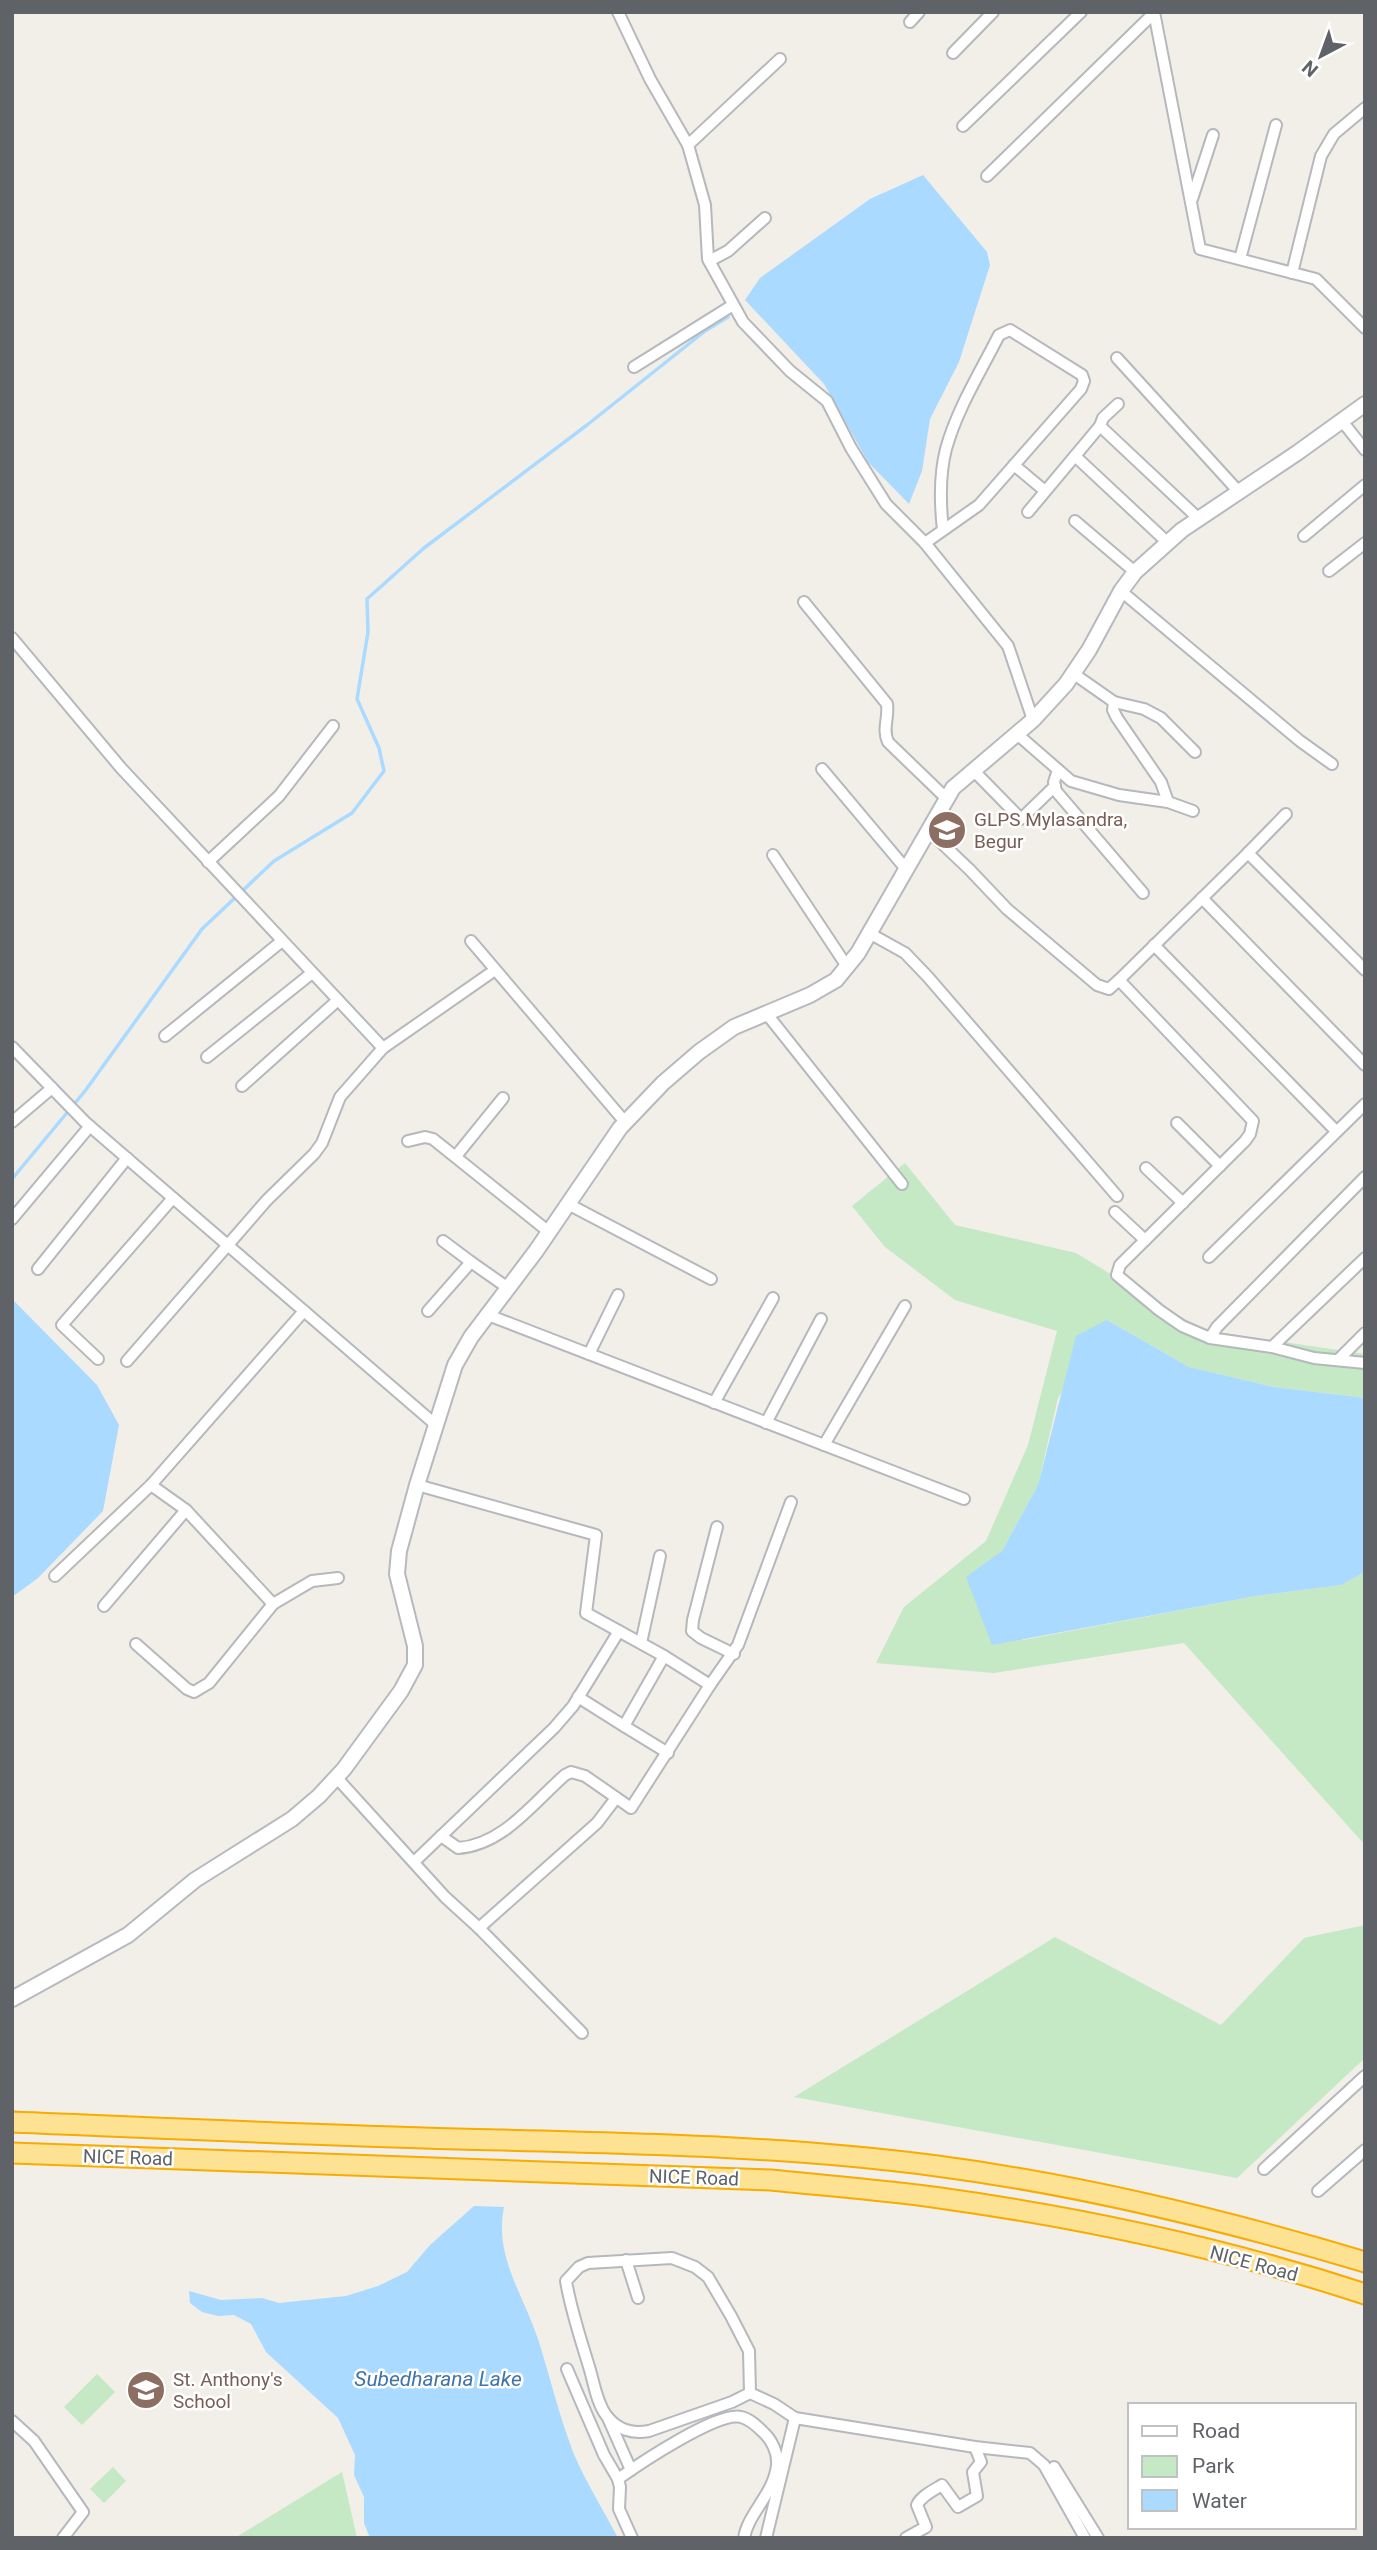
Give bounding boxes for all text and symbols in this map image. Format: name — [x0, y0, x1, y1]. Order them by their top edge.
north arrow — [1286, 21, 1356, 91]
text: N — [1298, 55, 1323, 82]
place label: GLPS Mylasandra, Begur — [974, 808, 1127, 853]
school or university icon: GLPS Mylasandra, Begur — [926, 809, 968, 851]
street label: NICE Road — [83, 2144, 173, 2171]
street label: NICE Road — [649, 2164, 739, 2191]
street label: NICE Road — [1207, 2241, 1300, 2286]
water label: Subedharana Lake — [354, 2367, 522, 2391]
place label: St. Anthony's School — [173, 2368, 283, 2413]
school or university icon: St. Anthony's School — [125, 2369, 167, 2411]
legend — [1128, 2403, 1356, 2529]
text: Road — [1192, 2419, 1240, 2443]
text: Park — [1192, 2454, 1235, 2478]
text: Water — [1192, 2489, 1247, 2513]

